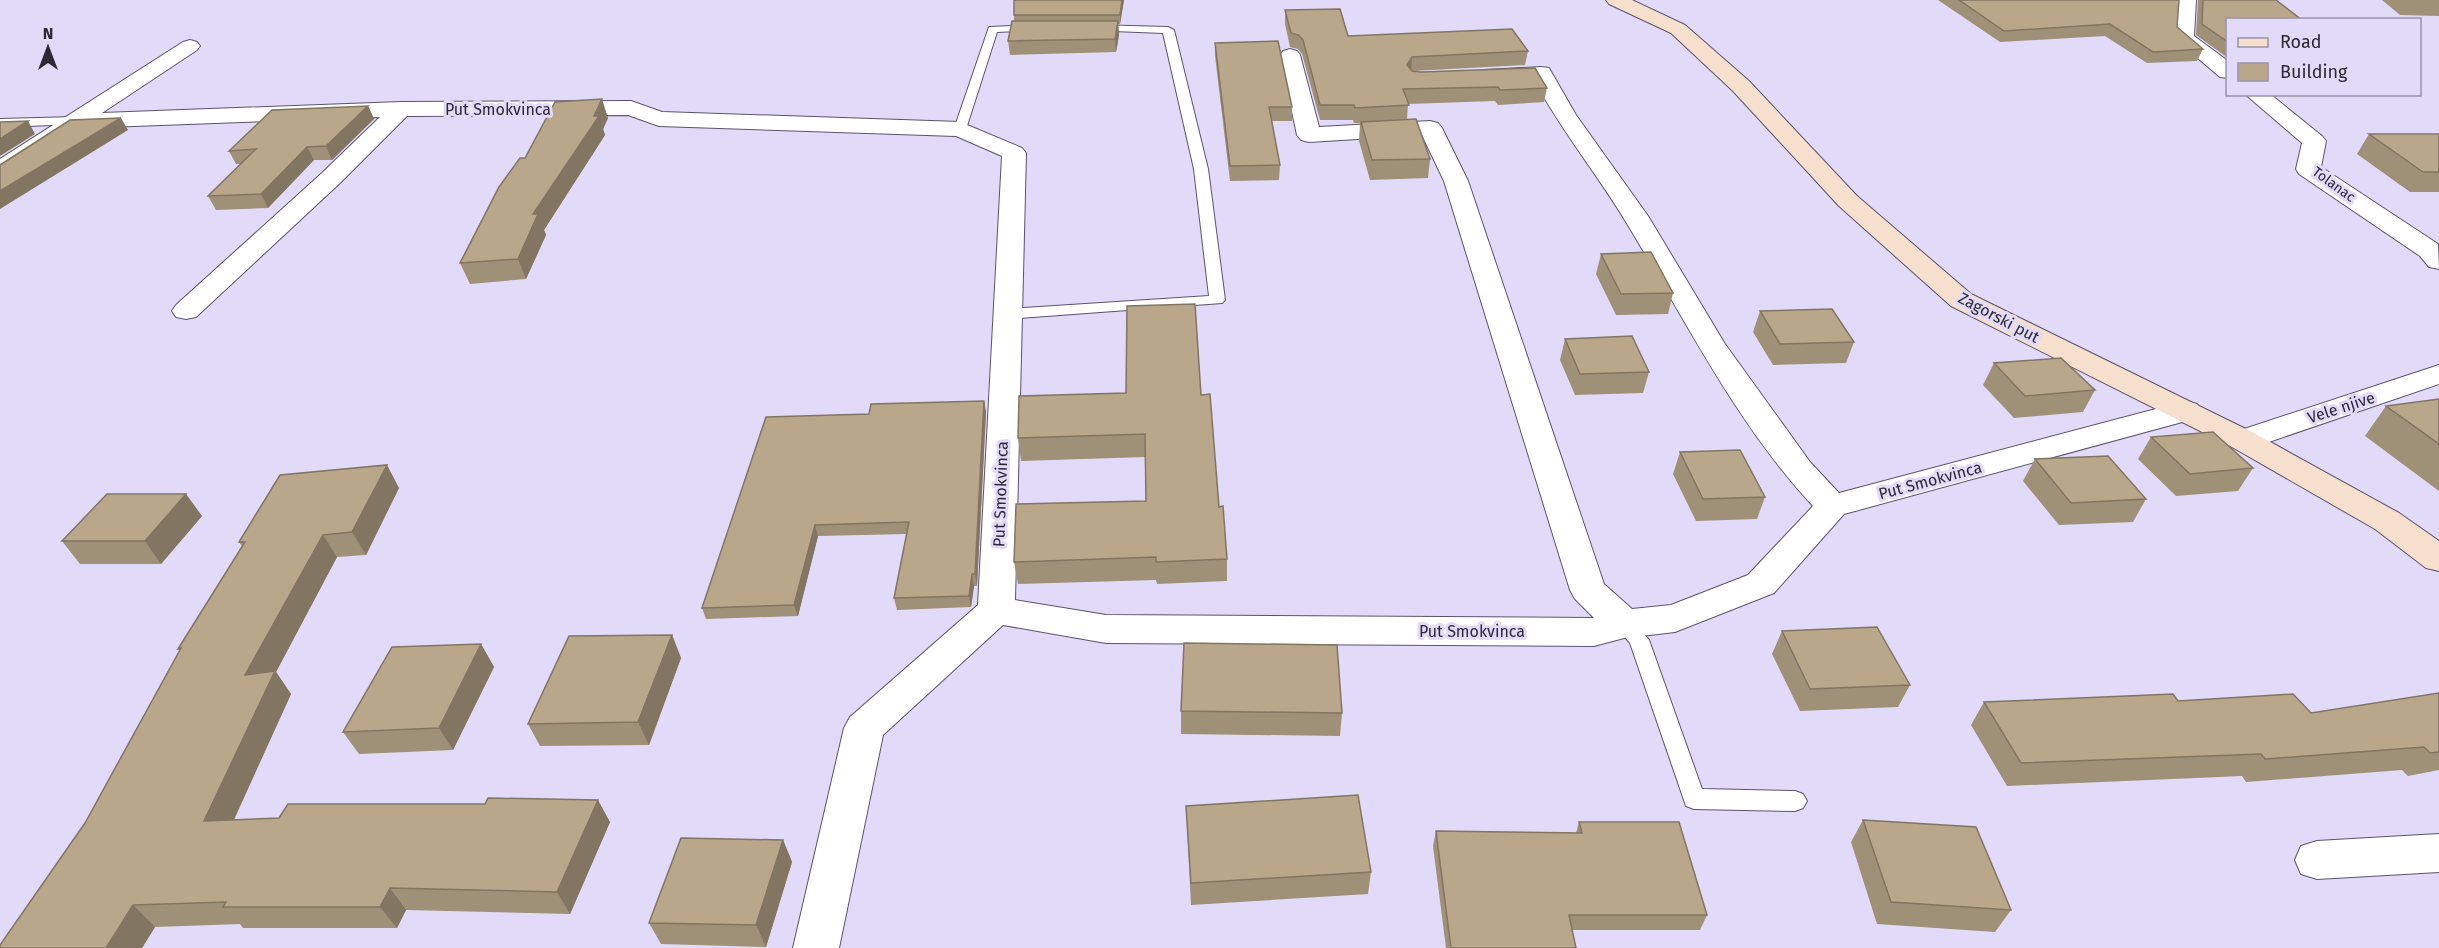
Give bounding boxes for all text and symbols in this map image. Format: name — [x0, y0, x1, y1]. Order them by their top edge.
north arrow — [18, 18, 78, 78]
legend — [2226, 18, 2421, 96]
text: N — [43, 24, 53, 43]
text: Road — [2280, 31, 2322, 53]
text: Building — [2280, 61, 2348, 83]
street label: Put Smokvinca — [445, 100, 551, 119]
street label: Tolanac — [2309, 163, 2359, 206]
street label: Zagorski put — [1955, 288, 2043, 347]
street label: Vele njive — [2305, 388, 2377, 427]
street label: Put Smokvinca — [989, 441, 1012, 547]
street label: Put Smokvinca — [1876, 458, 1984, 503]
street label: Put Smokvinca — [1419, 622, 1525, 641]

